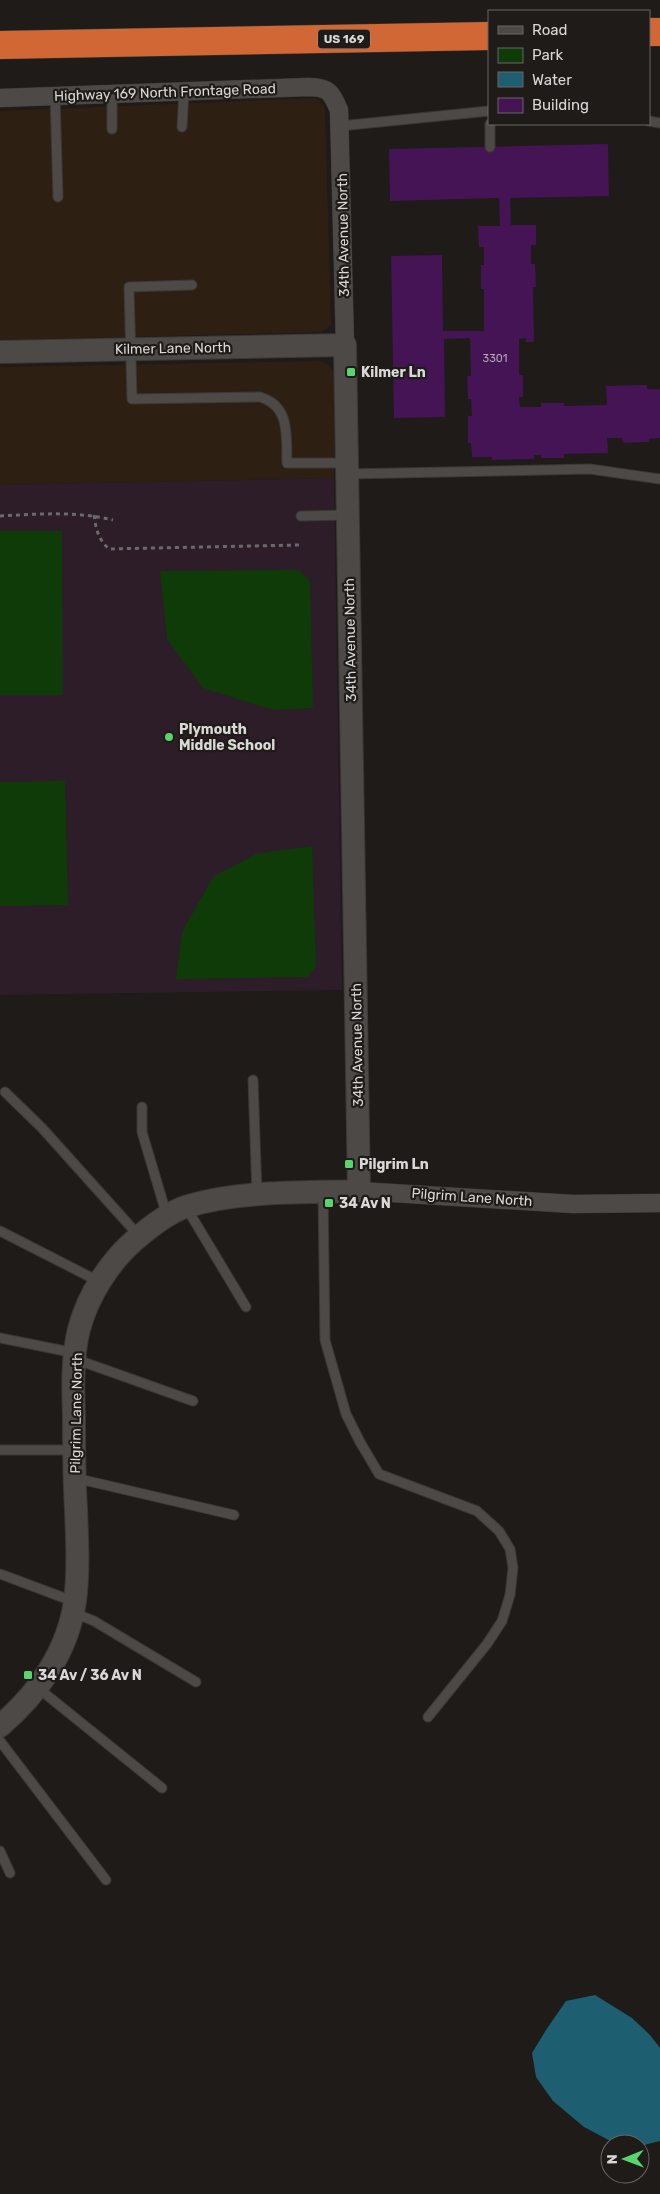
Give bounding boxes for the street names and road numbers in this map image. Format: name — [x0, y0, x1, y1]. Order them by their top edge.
road number: US 169 — [318, 30, 370, 48]
street label: Highway 169 North Frontage Road — [54, 80, 276, 105]
street label: 34th Avenue North — [334, 173, 353, 297]
street label: Kilmer Lane North — [115, 339, 231, 358]
street label: 34th Avenue North — [341, 578, 360, 702]
street label: 34th Avenue North — [348, 983, 367, 1107]
street label: Pilgrim Lane North — [411, 1185, 533, 1210]
street label: Pilgrim Lane North — [67, 1352, 86, 1474]

